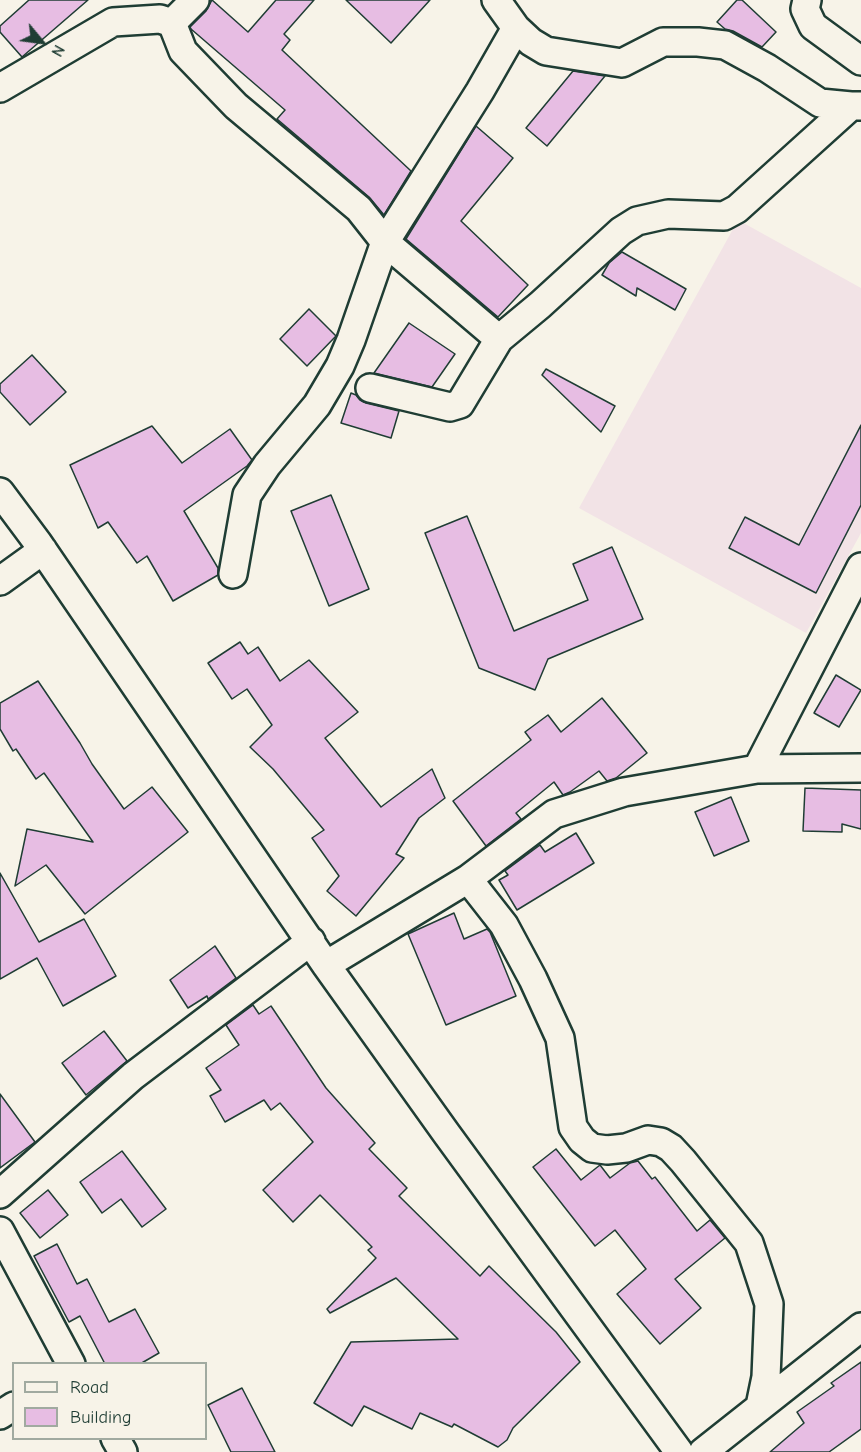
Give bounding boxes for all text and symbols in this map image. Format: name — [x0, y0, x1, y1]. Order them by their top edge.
north arrow — [12, 12, 72, 72]
text: N — [47, 42, 68, 60]
legend — [12, 1362, 207, 1440]
text: Road — [70, 1377, 109, 1398]
text: Building — [70, 1407, 132, 1428]

